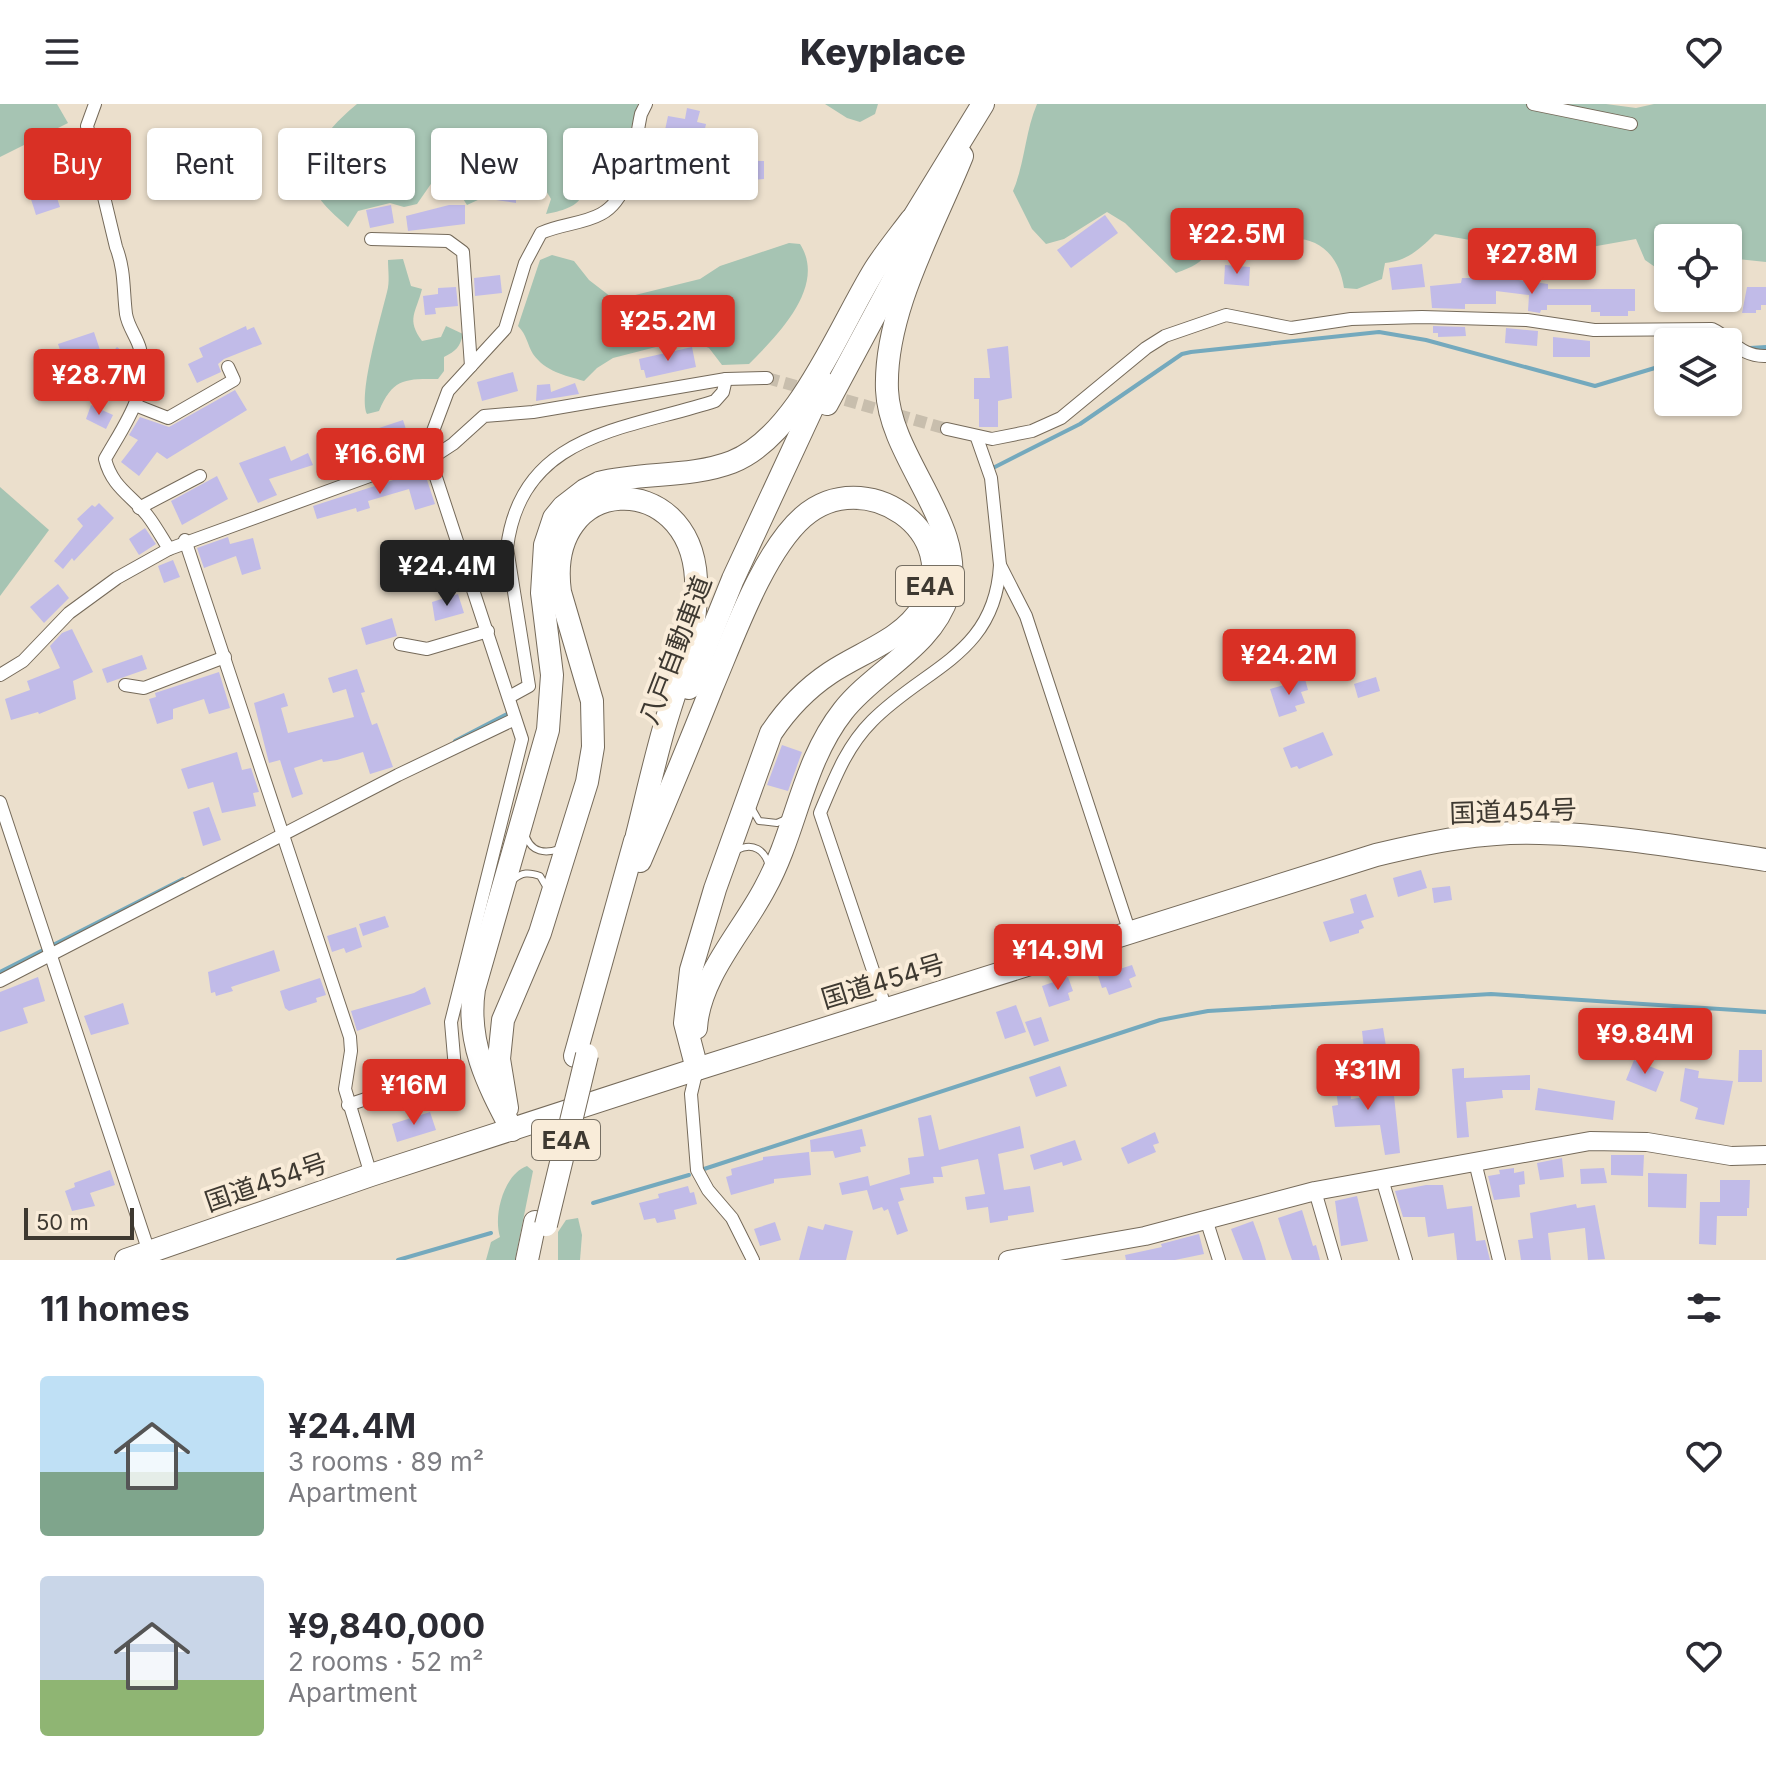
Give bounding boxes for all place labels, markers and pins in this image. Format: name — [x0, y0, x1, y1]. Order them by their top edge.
pin: ¥22.5M — [1172, 208, 1302, 276]
pin: ¥27.8M — [1467, 228, 1597, 296]
pin: ¥25.2M — [603, 295, 733, 363]
pin: ¥28.7M — [34, 349, 164, 417]
pin: ¥16.6M — [315, 428, 445, 496]
pin: ¥24.4M — [382, 540, 512, 608]
pin: ¥24.2M — [1224, 629, 1354, 697]
pin: ¥14.9M — [993, 924, 1123, 992]
pin: ¥9.84M — [1580, 1008, 1710, 1076]
pin: ¥31M — [1321, 1044, 1415, 1112]
pin: ¥16M — [367, 1059, 461, 1127]

